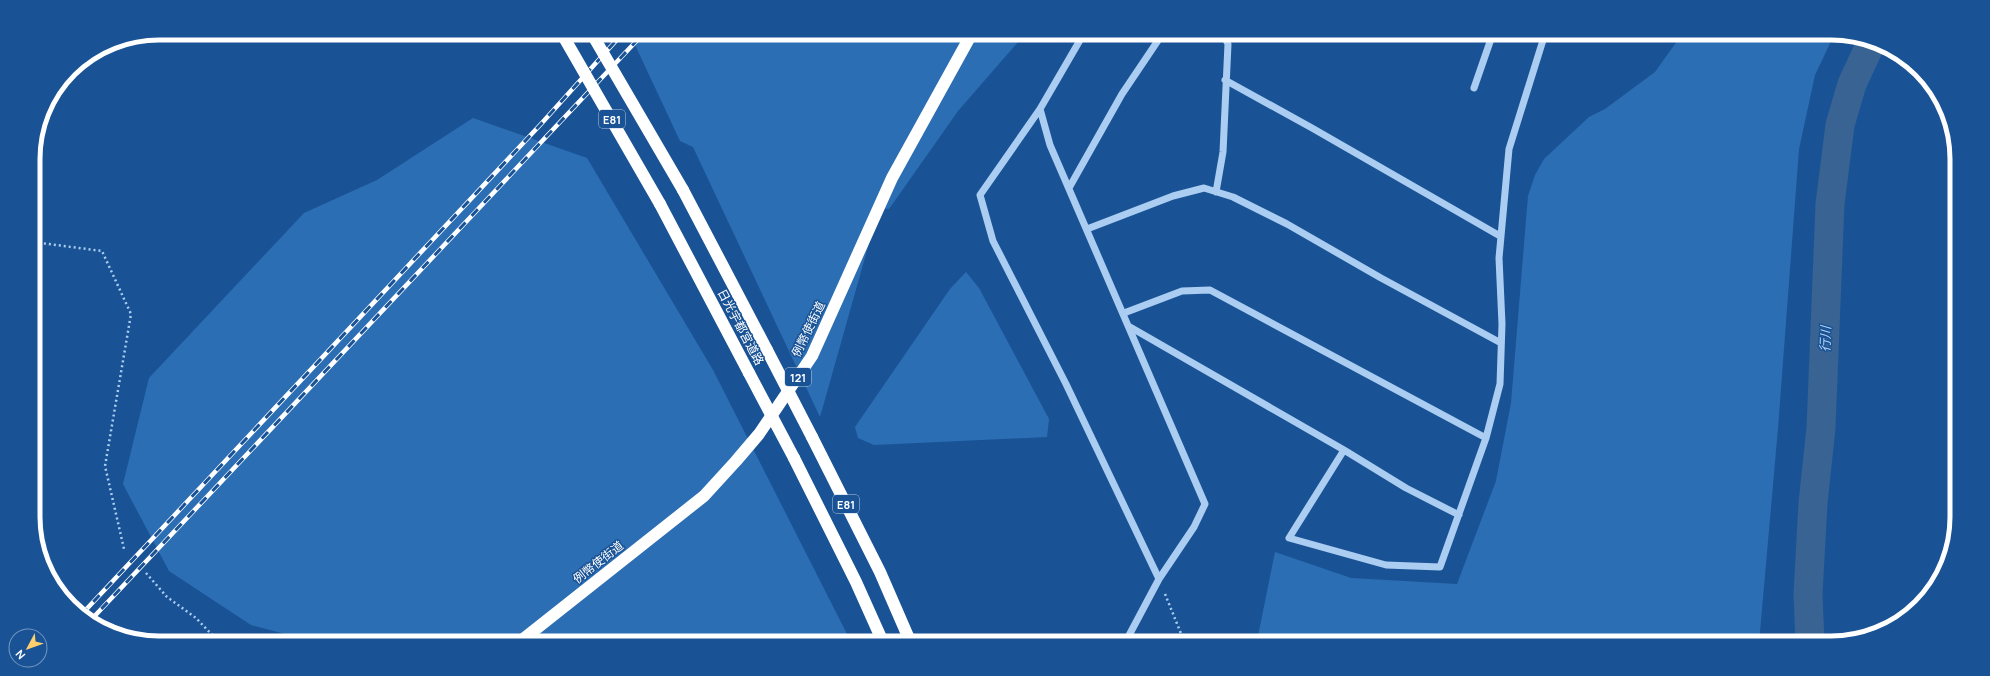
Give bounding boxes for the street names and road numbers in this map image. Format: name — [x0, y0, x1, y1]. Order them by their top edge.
road number: E81 — [599, 110, 625, 128]
street label: 日光宇都宮道路 — [714, 286, 768, 368]
street label: 例幣使街道 — [787, 298, 829, 360]
road number: 121 — [785, 368, 811, 386]
road number: E81 — [833, 495, 859, 513]
street label: 例幣使街道 — [569, 537, 627, 587]

